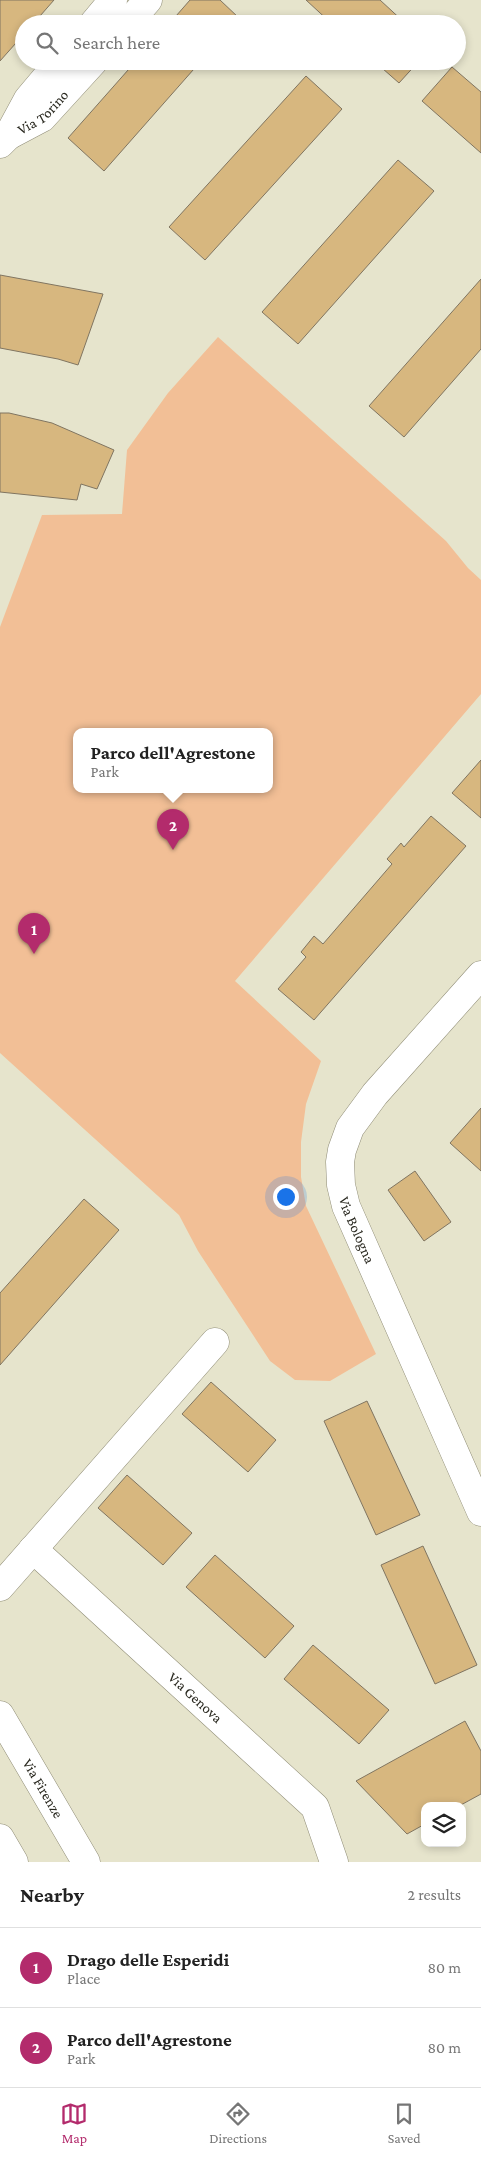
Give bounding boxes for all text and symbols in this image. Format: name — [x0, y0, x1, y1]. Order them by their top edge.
search box — [15, 15, 466, 70]
icon: search — [33, 29, 61, 57]
text: Search here — [73, 32, 160, 53]
street label: Via Torino — [15, 87, 72, 138]
popup — [73, 728, 273, 793]
text: Parco dell'Agrestone — [91, 742, 255, 763]
text: Park — [91, 763, 119, 780]
pin: 2 — [157, 809, 189, 850]
pin: 1 — [18, 913, 50, 954]
your location — [273, 1184, 299, 1210]
street label: Via Bologna — [336, 1195, 378, 1266]
street label: Via Genova — [165, 1669, 226, 1726]
street label: Via Firenze — [19, 1756, 67, 1821]
map controls — [421, 1802, 466, 1847]
button: layers — [421, 1802, 466, 1847]
text: Nearby — [20, 1883, 84, 1907]
text: 2 results — [408, 1886, 461, 1903]
text: Drago delle Esperidi — [67, 1949, 229, 1970]
text: 1 — [33, 1959, 39, 1976]
text: 80 m — [427, 1959, 461, 1976]
text: Place — [67, 1970, 100, 1987]
text: Parco dell'Agrestone — [67, 2029, 232, 2050]
text: 2 — [32, 2039, 40, 2056]
text: 80 m — [427, 2039, 461, 2056]
text: Park — [67, 2050, 95, 2067]
tab: Map — [60, 2100, 88, 2146]
tab: Directions — [209, 2100, 267, 2146]
tab: Saved — [388, 2100, 421, 2146]

